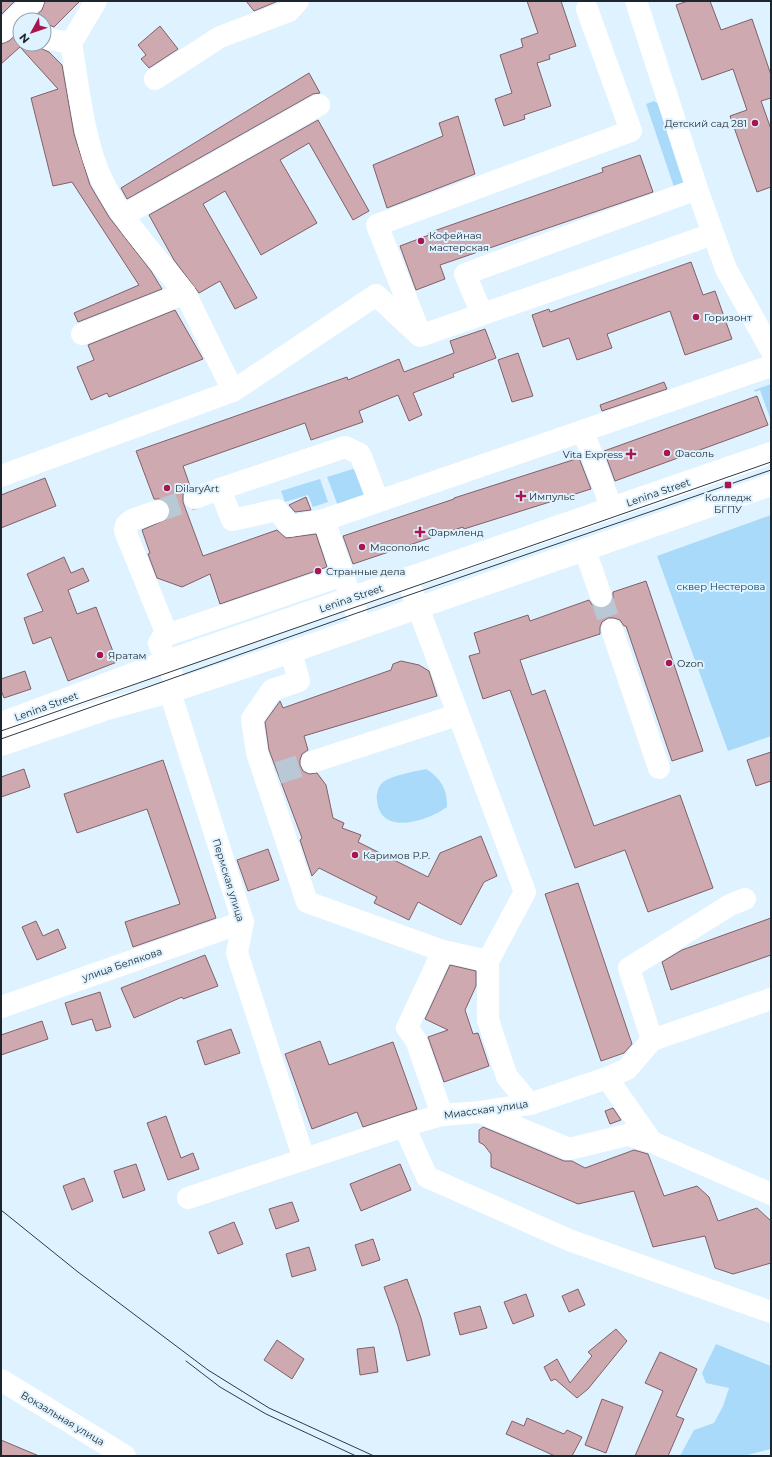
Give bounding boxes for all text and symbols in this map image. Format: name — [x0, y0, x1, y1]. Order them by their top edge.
north arrow — [12, 12, 52, 52]
text: N — [16, 31, 33, 46]
place label: Детский сад 281 — [665, 117, 747, 130]
marker: Детский сад 281 — [750, 118, 760, 128]
place label: Кофейная мастерская — [429, 229, 489, 254]
marker: Кофейная мастерская — [416, 236, 426, 246]
place label: Горизонт — [704, 311, 752, 324]
marker: Горизонт — [691, 312, 701, 322]
place label: Фасоль — [675, 447, 714, 460]
place label: Vita Express — [563, 448, 623, 461]
marker: Фасоль — [662, 448, 672, 458]
marker: Vita Express — [626, 449, 636, 459]
street label: Lenina Street — [624, 475, 692, 509]
marker: Колледж БГПУ — [723, 480, 733, 490]
place label: DilaryArt — [175, 482, 219, 495]
marker: DilaryArt — [162, 483, 172, 493]
place label: Импульс — [529, 490, 575, 503]
marker: Импульс — [516, 491, 526, 501]
place label: Колледж БГПУ — [705, 491, 752, 516]
place label: Фармленд — [428, 526, 484, 539]
marker: Фармленд — [415, 527, 425, 537]
place label: Мясополис — [370, 541, 430, 554]
marker: Мясополис — [357, 542, 367, 552]
place label: Странные дела — [326, 565, 405, 578]
marker: Странные дела — [313, 566, 323, 576]
park label: сквер Нестерова — [677, 580, 765, 593]
street label: Lenina Street — [317, 581, 385, 615]
place label: Яратам — [108, 649, 146, 662]
marker: Яратам — [95, 650, 105, 660]
place label: Ozon — [677, 657, 703, 670]
marker: Ozon — [664, 658, 674, 668]
street label: Lenina Street — [13, 689, 80, 724]
street label: Пермская улица — [210, 837, 247, 923]
place label: Каримов Р.Р. — [363, 849, 430, 862]
marker: Каримов Р.Р. — [350, 850, 360, 860]
street label: улица Белякова — [80, 945, 164, 985]
street label: Миасская улица — [443, 1097, 529, 1122]
street label: Вокзальная улица — [19, 1388, 107, 1449]

